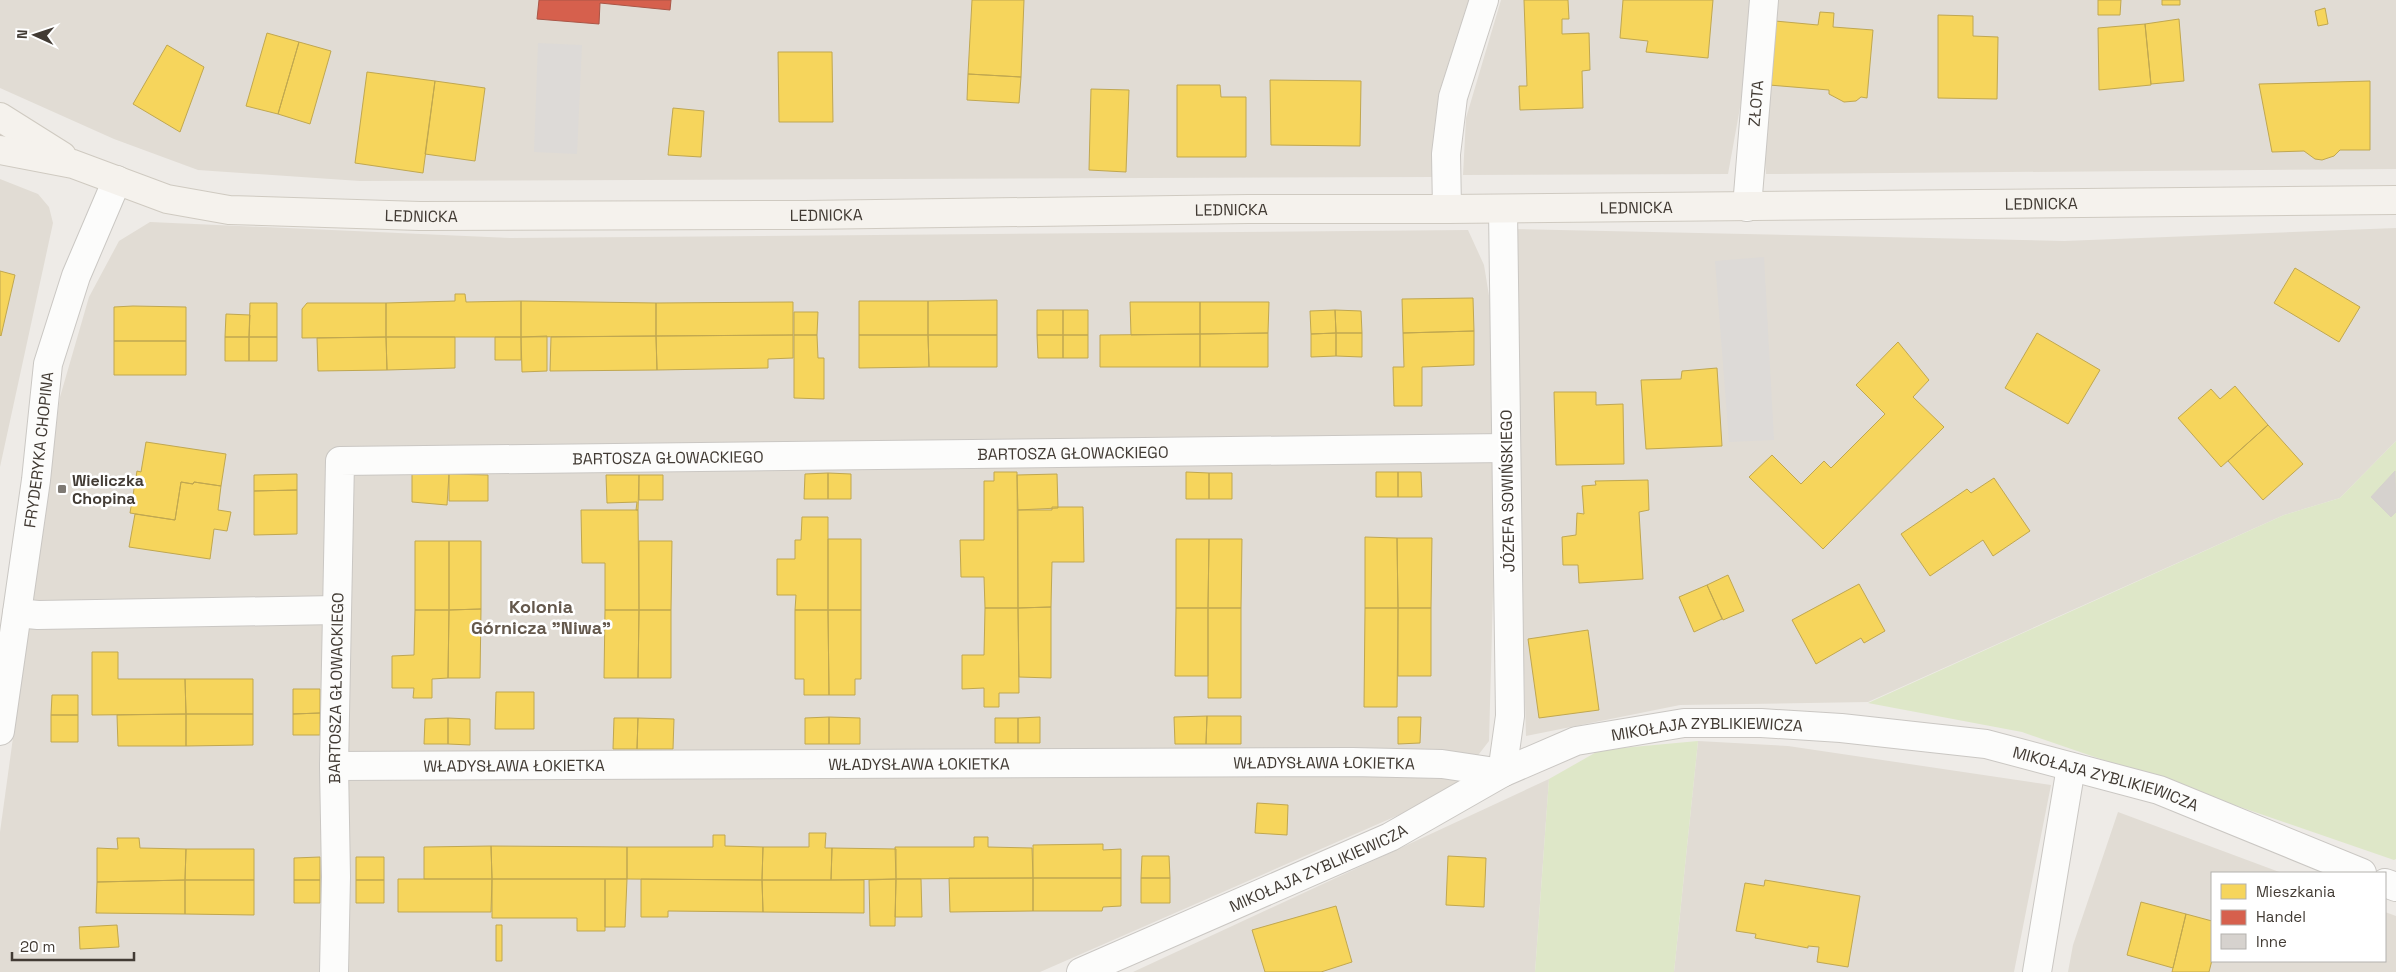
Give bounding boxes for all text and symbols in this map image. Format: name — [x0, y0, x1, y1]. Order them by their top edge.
north arrow — [10, 10, 60, 60]
text: N — [13, 29, 31, 39]
street label: ZŁOTA — [1744, 79, 1768, 127]
street label: LEDNICKA — [2005, 193, 2078, 215]
street label: LEDNICKA — [1600, 197, 1673, 219]
street label: LEDNICKA — [1195, 199, 1268, 221]
street label: LEDNICKA — [790, 204, 863, 226]
street label: LEDNICKA — [384, 205, 458, 227]
street label: FRYDERYKA CHOPINA — [19, 371, 58, 529]
street label: JÓZEFA SOWIŃSKIEGO — [1496, 410, 1519, 572]
street label: BARTOSZA GŁOWACKIEGO — [977, 442, 1169, 465]
street label: BARTOSZA GŁOWACKIEGO — [572, 446, 764, 469]
place label: Wieliczka Chopina — [72, 470, 144, 509]
marker: Wieliczka Chopina — [56, 483, 68, 495]
street label: BARTOSZA GŁOWACKIEGO — [324, 592, 348, 784]
district label: Kolonia Górnicza "Niwa" — [471, 595, 611, 639]
street label: MIKOŁAJA ZYBLIKIEWICZA — [1610, 713, 1804, 746]
street label: MIKOŁAJA ZYBLIKIEWICZA — [2010, 742, 2202, 816]
street label: WŁADYSŁAWA ŁOKIETKA — [1233, 752, 1415, 774]
street label: WŁADYSŁAWA ŁOKIETKA — [828, 753, 1010, 775]
street label: WŁADYSŁAWA ŁOKIETKA — [423, 755, 605, 777]
street label: MIKOŁAJA ZYBLIKIEWICZA — [1226, 819, 1411, 917]
legend — [2211, 872, 2386, 962]
text: Mieszkania — [2256, 882, 2336, 901]
text: Handel — [2256, 907, 2306, 926]
scale bar — [12, 930, 135, 962]
text: Inne — [2256, 932, 2287, 951]
text: 20 m — [20, 937, 55, 956]

